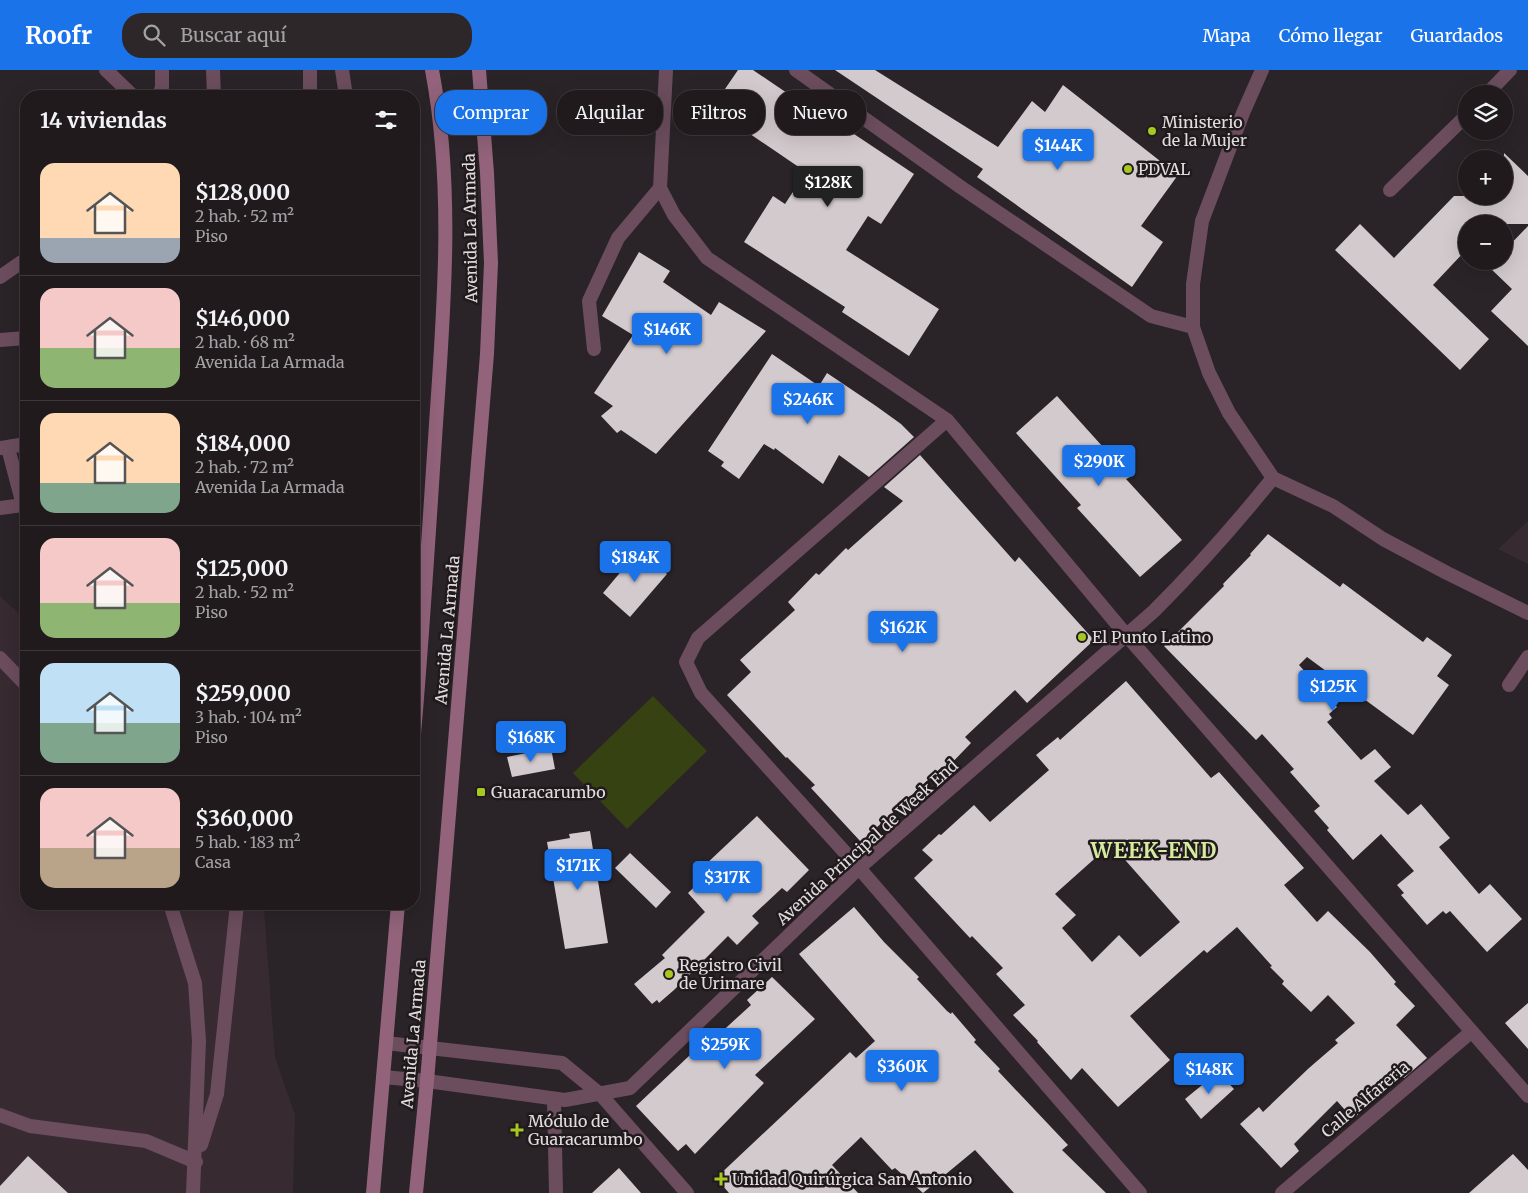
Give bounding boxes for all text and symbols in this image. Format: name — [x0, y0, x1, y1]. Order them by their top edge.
search box — [122, 13, 472, 58]
text: Roofr — [25, 20, 92, 51]
icon: search — [140, 21, 168, 49]
text: Buscar aquí — [180, 23, 286, 47]
text: Mapa — [1202, 24, 1251, 47]
text: Cómo llegar — [1279, 24, 1382, 47]
text: Guardados — [1410, 24, 1503, 47]
map controls — [1458, 85, 1513, 270]
button: layers — [1458, 85, 1513, 140]
chip: Comprar — [435, 90, 547, 135]
chip: Alquilar — [557, 90, 663, 135]
chip: Filtros — [673, 90, 765, 135]
chip: Nuevo — [775, 90, 866, 135]
icon: filters — [372, 106, 400, 134]
text: 14 viviendas — [40, 107, 167, 134]
place label: Ministerio de la Mujer — [1162, 112, 1247, 150]
marker: Ministerio de la Mujer — [1146, 125, 1158, 137]
pin: $144K — [1023, 128, 1093, 171]
text: $144K — [1034, 135, 1082, 155]
button: + — [1458, 150, 1513, 205]
street label: Avenida La Armada — [459, 153, 481, 304]
place label: PDVAL — [1138, 159, 1190, 179]
marker: PDVAL — [1122, 163, 1134, 175]
pin: $128K — [793, 166, 863, 208]
text: $128K — [804, 172, 852, 192]
text: $128,000 — [195, 179, 290, 206]
icon: home — [80, 183, 140, 243]
text: 2 hab. · 52 m² — [195, 206, 294, 226]
button: − — [1458, 215, 1513, 270]
text: Piso — [195, 226, 228, 246]
text: $146,000 — [195, 305, 290, 332]
icon: home — [80, 308, 140, 368]
pin: $146K — [632, 312, 702, 355]
text: $146K — [643, 319, 691, 339]
text: 2 hab. · 68 m² — [195, 332, 295, 352]
text: Avenida La Armada — [195, 352, 345, 372]
pin: $246K — [773, 382, 843, 425]
text: $246K — [783, 389, 833, 409]
text: $184,000 — [195, 430, 291, 457]
icon: home — [80, 433, 140, 493]
pin: $290K — [1064, 444, 1134, 487]
text: $290K — [1073, 451, 1125, 471]
text: 2 hab. · 72 m² — [195, 457, 294, 477]
text: Avenida La Armada — [195, 477, 345, 497]
pin: $184K — [600, 540, 670, 583]
text: $184K — [611, 547, 659, 567]
street label: Avenida La Armada — [430, 554, 464, 706]
text: $125,000 — [195, 555, 288, 582]
icon: home — [80, 558, 140, 618]
text: 2 hab. · 52 m² — [195, 582, 294, 602]
text: Piso — [195, 602, 228, 622]
pin: $162K — [868, 610, 938, 653]
text: $162K — [879, 617, 927, 637]
place label: El Punto Latino — [1092, 627, 1211, 647]
marker: El Punto Latino — [1076, 631, 1088, 643]
pin: $125K — [1298, 670, 1368, 712]
text: $125K — [1309, 676, 1357, 696]
text: $259,000 — [195, 680, 291, 707]
icon: home — [80, 683, 140, 743]
text: 3 hab. · 104 m² — [195, 707, 302, 727]
pin: $168K — [496, 720, 566, 763]
text: Piso — [195, 727, 228, 747]
text: $168K — [507, 727, 555, 747]
street label: Avenida Principal de Week End — [771, 755, 962, 930]
place label: Guaracarumbo — [491, 782, 606, 802]
marker: Guaracarumbo — [475, 786, 487, 798]
text: $360,000 — [195, 805, 293, 832]
icon: home — [80, 808, 140, 868]
text: 5 hab. · 183 m² — [195, 832, 300, 852]
district label: WEEK-END — [1090, 837, 1217, 864]
pin: $171K — [543, 848, 613, 891]
text: Casa — [195, 852, 231, 872]
text: $171K — [556, 855, 600, 875]
pin: $317K — [692, 860, 762, 903]
text: $317K — [704, 867, 750, 887]
place label: Registro Civil de Urimare — [679, 955, 782, 993]
street label: Avenida La Armada — [396, 958, 430, 1110]
marker: Registro Civil de Urimare — [663, 968, 675, 980]
pin: $259K — [690, 1028, 760, 1070]
text: $259K — [700, 1034, 750, 1054]
pin: $360K — [867, 1050, 937, 1092]
pin: $148K — [1174, 1052, 1244, 1095]
text: $360K — [877, 1056, 927, 1076]
street label: Calle Alfareria — [1317, 1056, 1413, 1142]
text: $148K — [1185, 1059, 1233, 1079]
place label: Módulo de Guaracarumbo — [528, 1111, 643, 1149]
marker: Módulo de Guaracarumbo — [510, 1123, 524, 1137]
place label: Unidad Quirúrgica San Antonio — [732, 1169, 972, 1189]
marker: Unidad Quirúrgica San Antonio — [714, 1172, 728, 1186]

